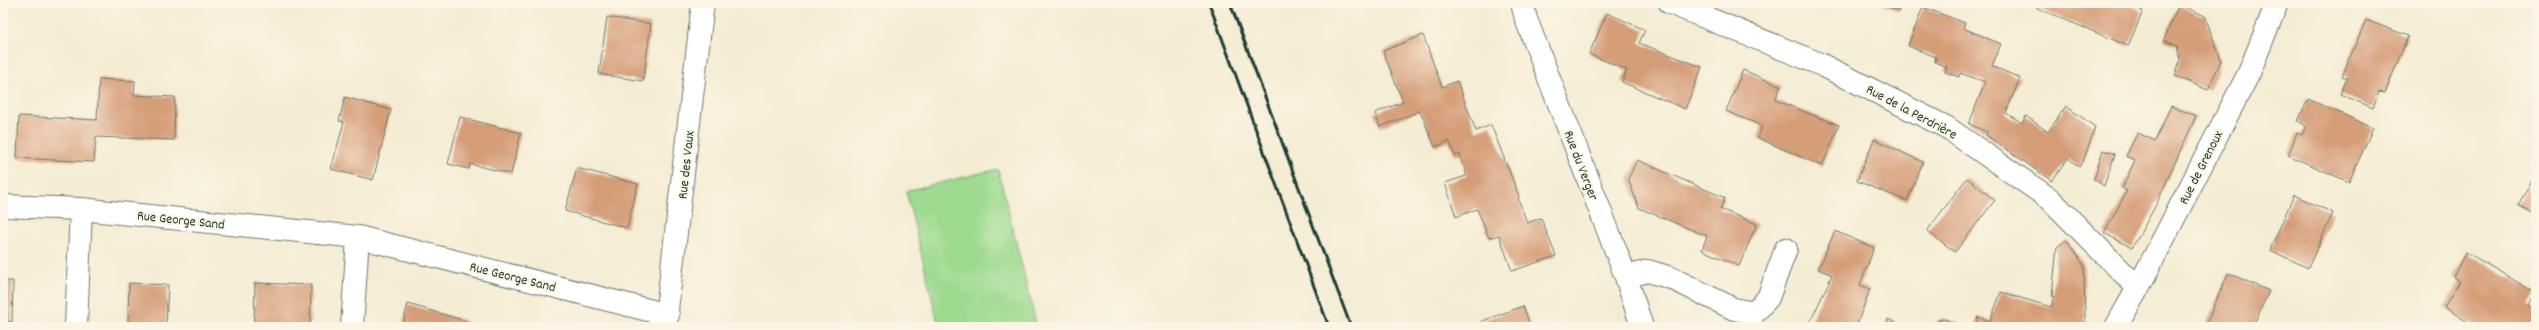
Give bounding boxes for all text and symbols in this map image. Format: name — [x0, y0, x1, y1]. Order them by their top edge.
street label: Rue de la Perdrière — [1862, 80, 1960, 145]
street label: Rue du Verger — [1558, 128, 1603, 204]
street label: Rue de Grenoux — [2175, 128, 2229, 208]
street label: Rue des Vaux — [673, 130, 701, 200]
street label: Rue George Sand — [136, 206, 226, 236]
street label: Rue George Sand — [467, 258, 558, 298]

